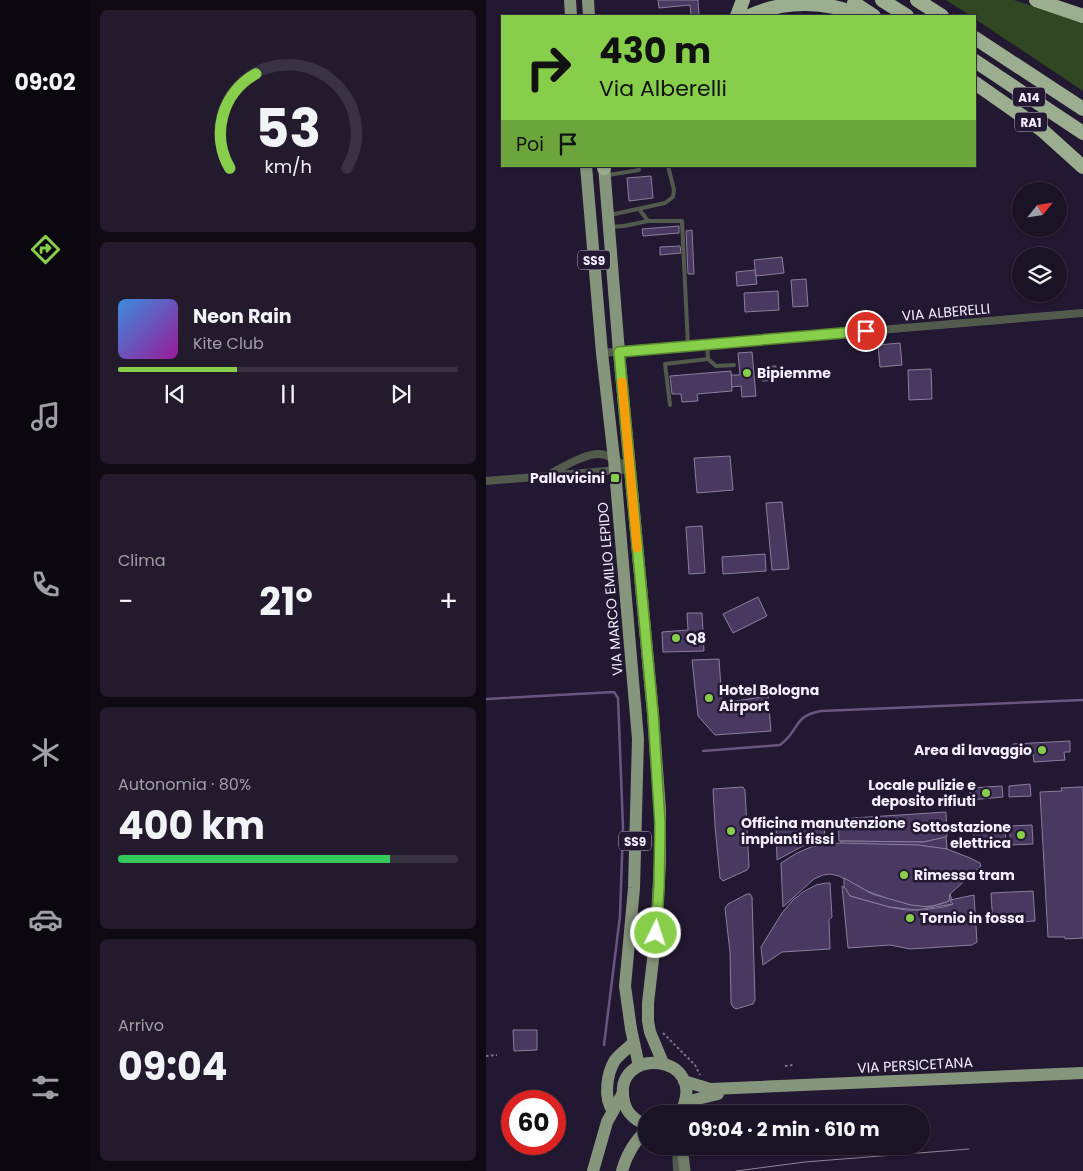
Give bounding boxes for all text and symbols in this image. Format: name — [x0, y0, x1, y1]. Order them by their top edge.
text: 430 m — [599, 26, 711, 75]
icon: right — [516, 35, 581, 100]
text: 09:02 — [14, 67, 76, 98]
text: Via Alberelli — [599, 73, 727, 104]
road number: A14 — [1013, 88, 1045, 106]
text: 53 — [255, 92, 321, 165]
road number: RA1 — [1015, 112, 1047, 132]
icon: arrive — [554, 130, 582, 158]
text: Poi — [516, 131, 544, 158]
text: km/h — [264, 154, 312, 179]
north arrow — [1012, 182, 1067, 238]
map controls — [1012, 182, 1067, 302]
icon: directions — [28, 232, 63, 267]
button: layers — [1012, 247, 1067, 302]
road number: SS9 — [578, 250, 610, 270]
street label: VIA ALBERELLI — [901, 298, 991, 326]
text: Neon Rain — [193, 303, 292, 330]
pin — [845, 310, 887, 352]
icon: arrive — [852, 317, 880, 345]
text: Kite Club — [193, 332, 264, 355]
place label: Bipiemme — [757, 363, 831, 383]
marker: Bipiemme — [741, 367, 753, 379]
icon: previous — [161, 380, 189, 408]
icon: pause — [274, 380, 302, 408]
icon: next — [387, 380, 415, 408]
icon: music — [28, 399, 63, 434]
place label: Pallavicini — [530, 468, 605, 488]
marker: Pallavicini — [609, 472, 621, 484]
street label: VIA MARCO EMILIO LEPIDO — [592, 501, 628, 677]
text: Clima — [118, 549, 166, 572]
icon: phone — [28, 567, 63, 602]
text: 21° — [259, 575, 313, 628]
text: − — [118, 582, 133, 621]
text: + — [439, 582, 458, 621]
place label: Q8 — [686, 628, 706, 648]
marker: Q8 — [670, 632, 682, 644]
place label: Hotel Bologna Airport — [719, 680, 819, 716]
marker: Hotel Bologna Airport — [703, 692, 715, 704]
icon: climate — [28, 735, 63, 770]
place label: Area di lavaggio — [914, 740, 1032, 760]
marker: Area di lavaggio — [1036, 744, 1048, 756]
text: Autonomia · 80% — [118, 773, 251, 796]
place label: Locale pulizie e deposito rifiuti — [868, 775, 976, 811]
marker: Locale pulizie e deposito rifiuti — [980, 787, 992, 799]
text: 400 km — [118, 799, 265, 852]
place label: Officina manutenzione impianti fissi — [741, 813, 906, 849]
place label: Sottostazione elettrica — [912, 817, 1011, 853]
marker: Officina manutenzione impianti fissi — [725, 825, 737, 837]
marker: Sottostazione elettrica — [1015, 829, 1027, 841]
road number: SS9 — [619, 831, 651, 850]
place label: Rimessa tram — [914, 865, 1015, 885]
marker: Rimessa tram — [898, 869, 910, 881]
icon: car — [28, 902, 63, 937]
position arrow — [629, 906, 681, 958]
place label: Tornio in fossa — [920, 908, 1024, 928]
marker: Tornio in fossa — [904, 912, 916, 924]
text: Arrivo — [118, 1014, 164, 1037]
text: 09:04 — [118, 1040, 227, 1093]
street label: VIA PERSICETANA — [857, 1052, 973, 1078]
icon: filters — [28, 1070, 63, 1105]
speed limit sign: 60 — [501, 1090, 566, 1155]
text: 09:04 · 2 min · 610 m — [688, 1116, 880, 1143]

